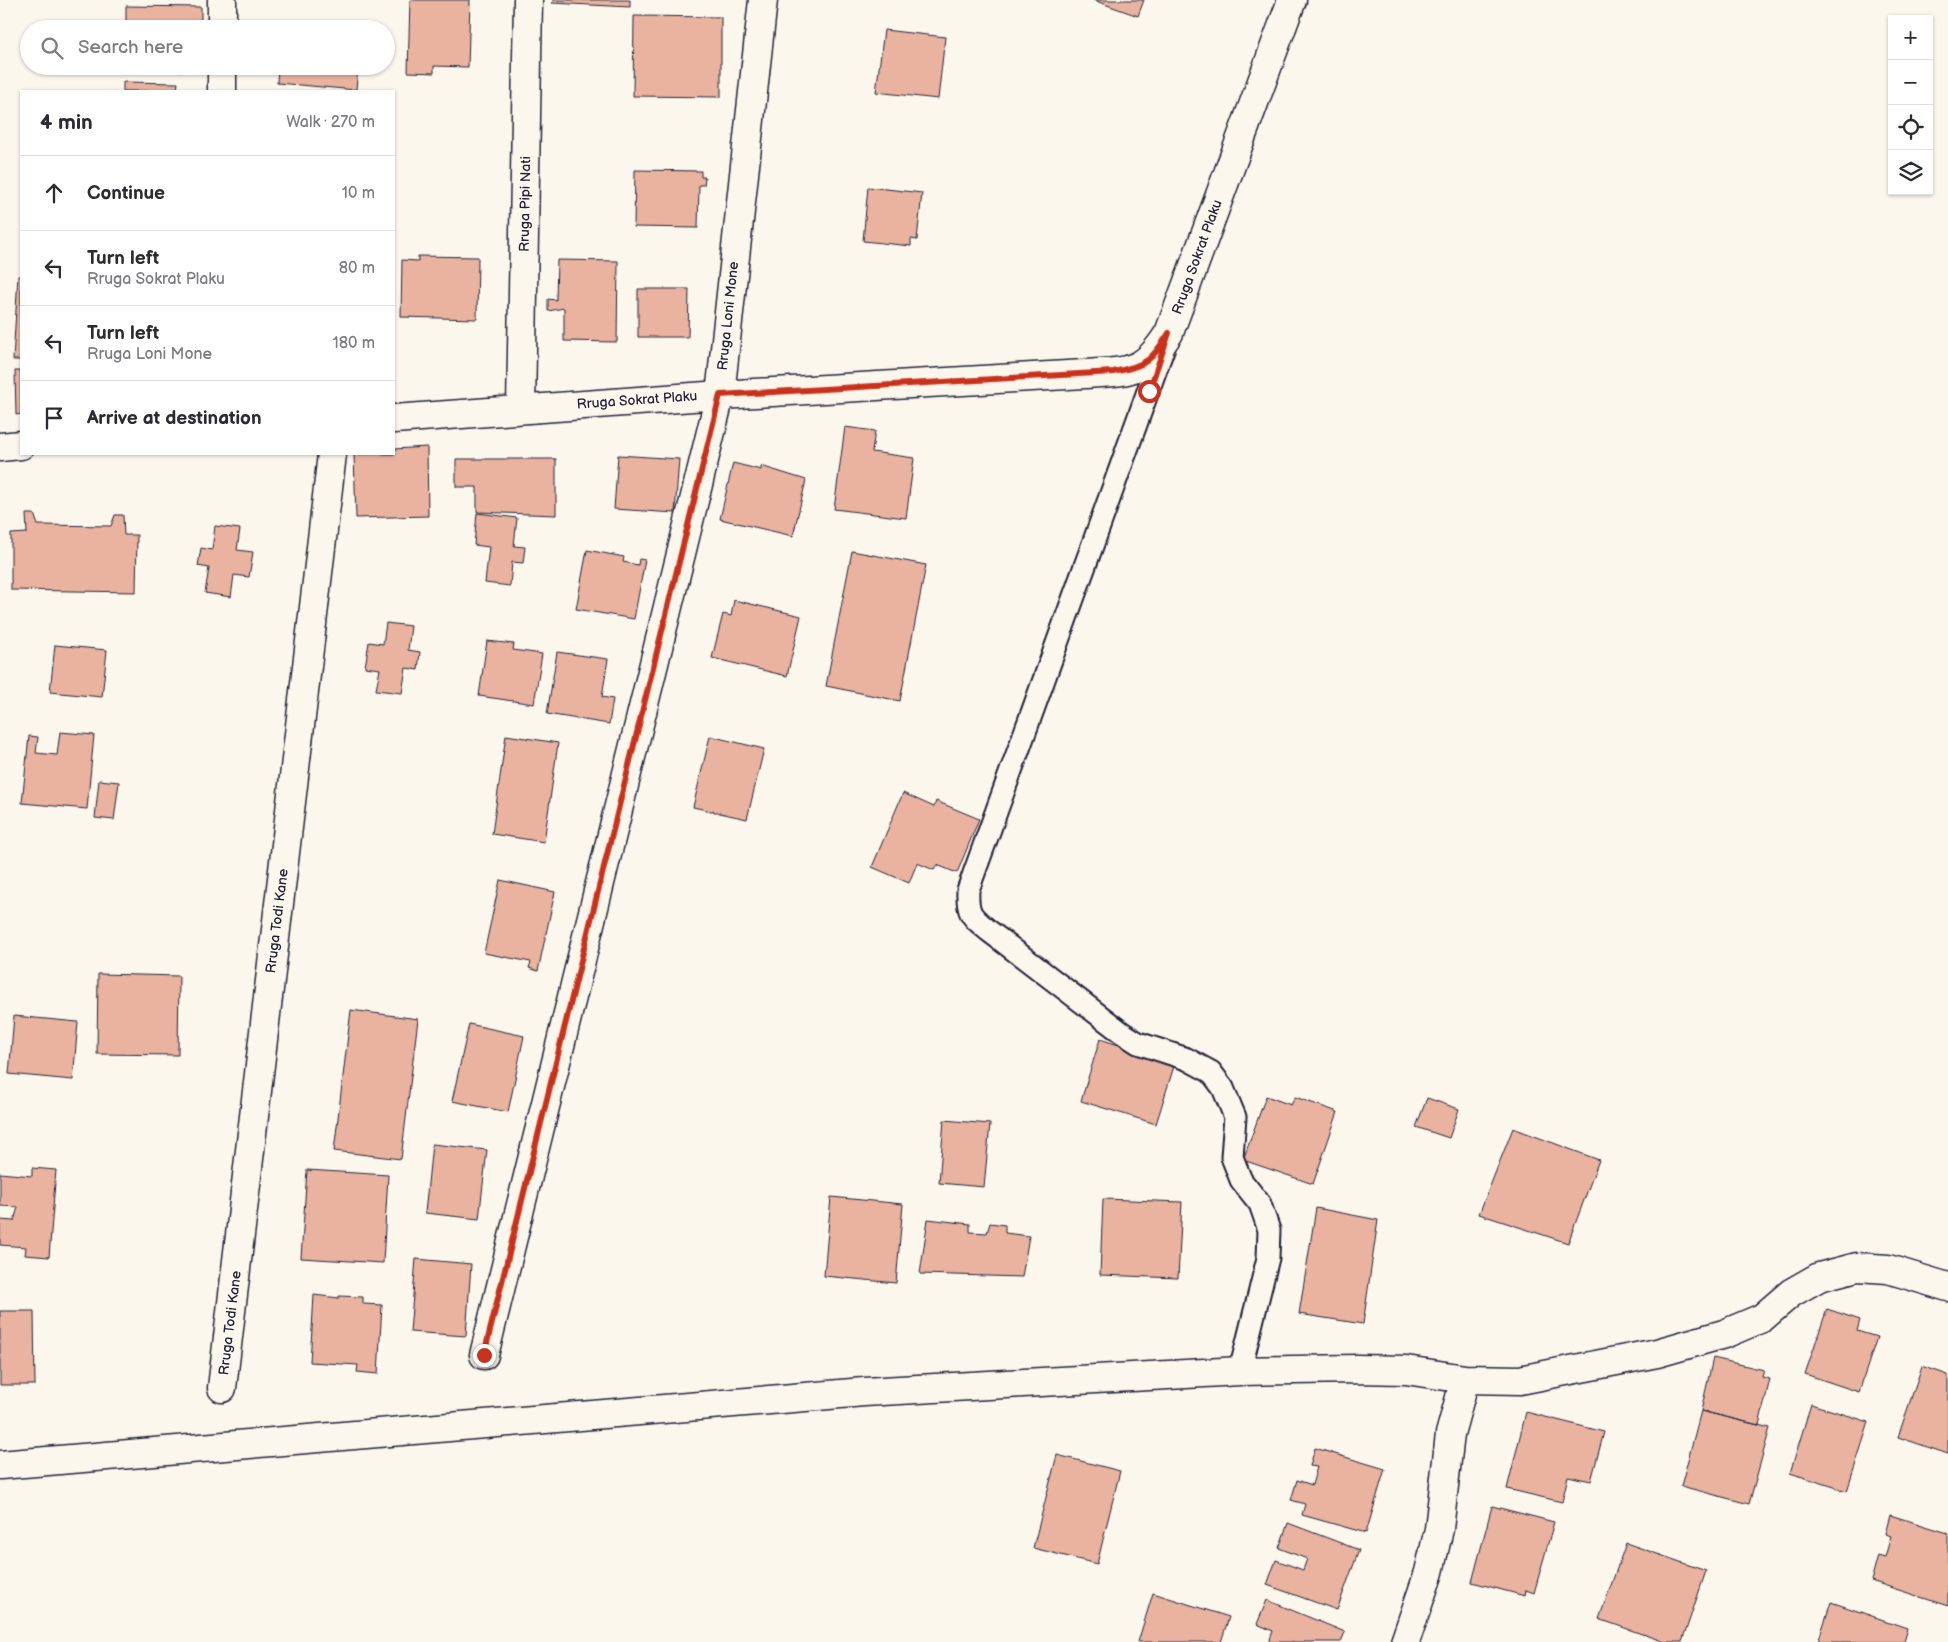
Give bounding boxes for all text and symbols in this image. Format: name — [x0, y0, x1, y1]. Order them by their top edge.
map controls — [1888, 15, 1933, 195]
button: + — [1888, 15, 1933, 60]
search box — [20, 20, 395, 75]
icon: search — [38, 34, 66, 62]
text: Search here — [78, 36, 183, 59]
button: − — [1888, 60, 1933, 105]
button: locate — [1888, 105, 1933, 150]
text: 4 min — [40, 110, 93, 135]
text: Walk · 270 m — [286, 113, 375, 132]
button: layers — [1888, 150, 1933, 195]
street label: Rruga Pipi Nati — [516, 156, 534, 252]
icon: ahead — [40, 179, 68, 207]
text: Continue — [87, 182, 165, 205]
text: 10 m — [342, 184, 375, 203]
street label: Rruga Sokrat Plaku — [1168, 197, 1226, 317]
text: Turn left — [87, 247, 159, 270]
icon: left — [40, 254, 68, 282]
text: 80 m — [339, 259, 375, 278]
street label: Rruga Loni Mone — [714, 261, 742, 371]
text: Rruga Sokrat Plaku — [87, 270, 225, 289]
text: Turn left — [87, 322, 159, 345]
icon: left — [40, 329, 68, 357]
text: 180 m — [333, 334, 375, 353]
text: Rruga Loni Mone — [87, 345, 212, 364]
route start — [1138, 380, 1161, 403]
street label: Rruga Sokrat Plaku — [576, 387, 698, 413]
icon: arrive — [40, 404, 68, 432]
text: Arrive at destination — [87, 407, 262, 430]
street label: Rruga Todi Kane — [262, 868, 292, 974]
street label: Rruga Todi Kane — [215, 1270, 245, 1376]
route end — [473, 1344, 496, 1367]

